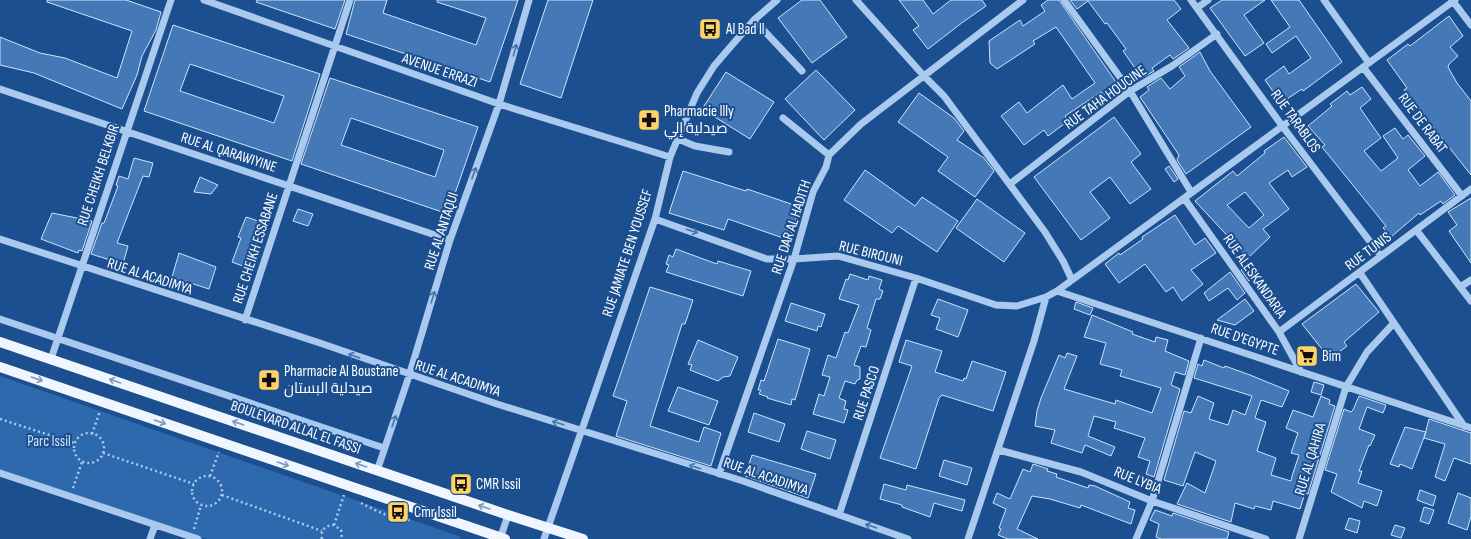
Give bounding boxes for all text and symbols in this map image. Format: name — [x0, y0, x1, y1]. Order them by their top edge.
bus stop icon: Al Bad ll — [697, 16, 723, 42]
place label: Al Bad ll — [725, 20, 765, 39]
one-way arrow — [512, 44, 519, 57]
street label: AVENUE ERRAZI — [399, 48, 480, 92]
street label: RUE TAHA HOUCINE — [1060, 61, 1150, 134]
street label: RUE TARABLOS — [1266, 86, 1325, 157]
street label: RUE DE RABAT — [1394, 89, 1451, 157]
place label: Pharmacie Illy صيدلية إلي — [664, 102, 734, 140]
pharmacy icon: Pharmacie Illy صيدلية إلي — [636, 107, 662, 133]
street label: RUE CHEIKH BELKBIR — [73, 122, 124, 228]
street label: RUE AL QARAWIYINE — [178, 128, 279, 177]
one-way arrow — [471, 168, 479, 180]
street label: RUE DAR AL HADITH — [767, 177, 816, 277]
street label: RUE JAMIATE BEN YOUSSEF — [598, 187, 657, 319]
street label: RUE CHEIKH ESSABANE — [229, 190, 282, 306]
street label: RUE AL ANTAQUI — [420, 190, 463, 273]
one-way arrow — [685, 228, 698, 235]
street label: RUE TUNIS — [1341, 228, 1395, 275]
street label: RUE ALESKANDARIA — [1219, 231, 1291, 322]
street label: RUE BIROUNI — [837, 236, 905, 271]
street label: RUE AL ACADIMYA — [105, 254, 195, 299]
one-way arrow — [430, 290, 437, 303]
street label: RUE D'EGYPTE — [1208, 319, 1281, 360]
supermarket icon: Bim — [1294, 343, 1320, 369]
place label: Bim — [1322, 347, 1341, 366]
one-way arrow — [349, 351, 361, 359]
street label: RUE AL ACADIMYA — [413, 356, 503, 401]
place label: Pharmacie Al Boustane صيدلية البستان — [284, 362, 399, 398]
street label: RUE PASCO — [849, 363, 884, 423]
pharmacy icon: Pharmacie Al Boustane صيدلية البستان — [256, 367, 282, 393]
one-way arrow — [30, 376, 42, 384]
one-way arrow — [108, 377, 121, 384]
street label: BOULEVARD ALLAL EL FASSI — [228, 396, 363, 459]
one-way arrow — [391, 414, 398, 427]
one-way arrow — [153, 419, 166, 426]
one-way arrow — [231, 419, 244, 426]
one-way arrow — [551, 419, 564, 426]
street label: RUE AL QAHIRA — [1290, 420, 1331, 498]
park label: Parc Issil — [27, 432, 71, 451]
street label: RUE AL ACADIMYA — [721, 453, 811, 500]
one-way arrow — [276, 460, 288, 468]
one-way arrow — [355, 461, 367, 469]
one-way arrow — [689, 462, 701, 470]
street label: RUE LYBIA — [1111, 462, 1165, 499]
bus stop icon: CMR Issil — [448, 471, 474, 497]
place label: CMR Issil — [476, 475, 521, 494]
bus stop icon: Cmr Issil — [385, 499, 411, 525]
place label: Cmr Issil — [414, 503, 457, 522]
one-way arrow — [478, 503, 491, 510]
one-way arrow — [865, 522, 878, 529]

